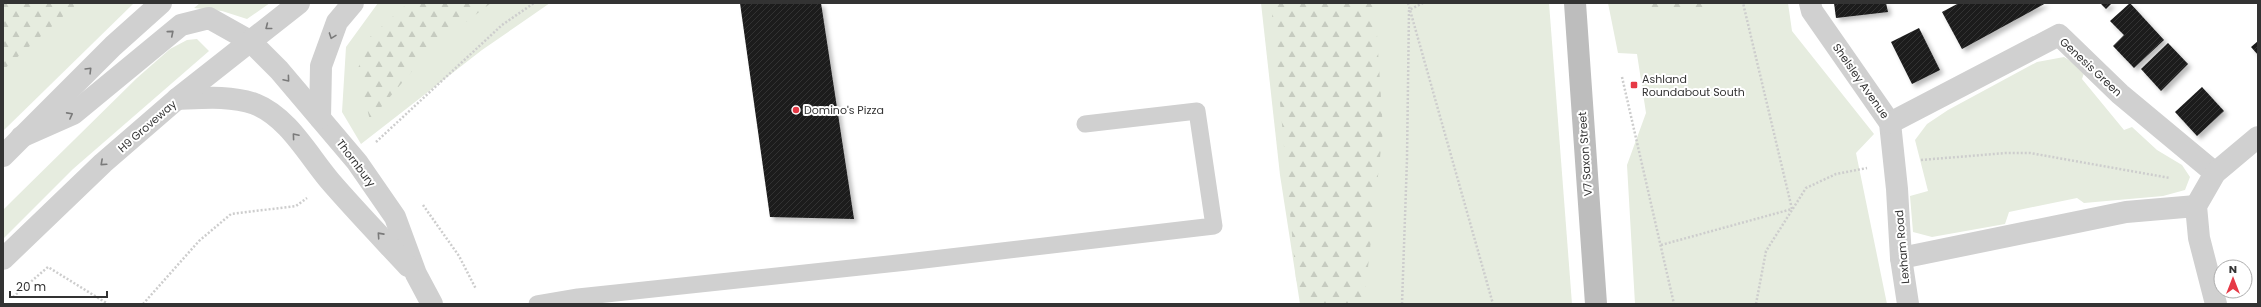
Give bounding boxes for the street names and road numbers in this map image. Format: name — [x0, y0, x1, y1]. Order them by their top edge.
street label: Genesis Green — [2056, 34, 2126, 100]
street label: Shelsley Avenue — [1829, 40, 1893, 122]
street label: H9 Groveway — [114, 96, 180, 156]
street label: V7 Saxon Street — [1574, 111, 1596, 197]
street label: Thornbury — [333, 136, 380, 191]
street label: Lexham Road — [1891, 209, 1913, 285]

